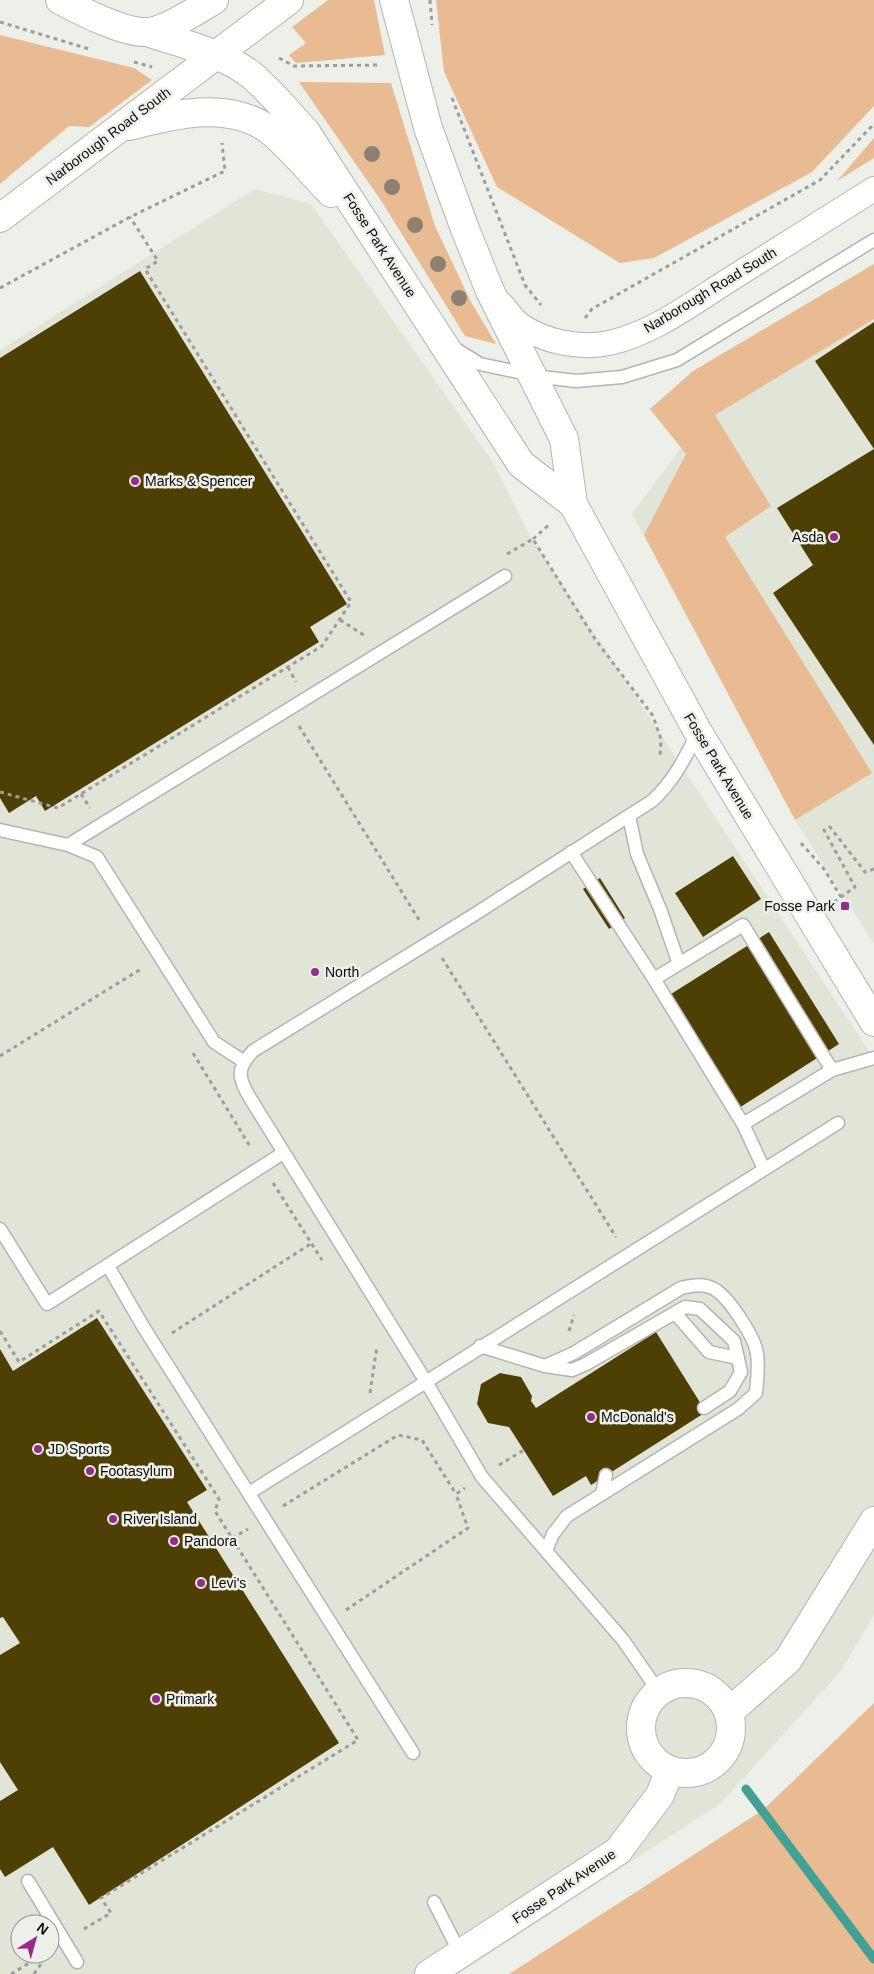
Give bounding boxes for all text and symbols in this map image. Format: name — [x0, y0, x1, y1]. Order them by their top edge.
street label: Narborough Road South — [43, 84, 173, 188]
street label: Fosse Park Avenue — [340, 190, 420, 300]
street label: Narborough Road South — [641, 244, 779, 336]
place label: Marks & Spencer — [145, 473, 253, 489]
marker: Marks & Spencer — [129, 475, 141, 487]
place label: Asda — [792, 529, 824, 545]
marker: Asda — [828, 531, 840, 543]
street label: Fosse Park Avenue — [681, 710, 757, 822]
place label: Fosse Park — [764, 898, 836, 914]
marker: Fosse Park — [839, 900, 851, 912]
place label: North — [325, 964, 359, 980]
marker: North — [309, 966, 321, 978]
place label: McDonald's — [601, 1409, 674, 1425]
marker: McDonald's — [585, 1411, 597, 1423]
place label: JD Sports — [48, 1441, 109, 1457]
marker: JD Sports — [32, 1443, 44, 1455]
place label: Footasylum — [100, 1463, 172, 1479]
marker: Footasylum — [84, 1465, 96, 1477]
place label: River Island — [123, 1511, 197, 1527]
marker: River Island — [107, 1513, 119, 1525]
place label: Pandora — [184, 1533, 237, 1549]
marker: Pandora — [168, 1535, 180, 1547]
place label: Levi's — [211, 1575, 246, 1591]
marker: Levi's — [195, 1577, 207, 1589]
place label: Primark — [166, 1691, 215, 1707]
marker: Primark — [150, 1693, 162, 1705]
street label: Fosse Park Avenue — [509, 1845, 619, 1927]
north arrow — [10, 1914, 60, 1964]
text: N — [34, 1919, 52, 1938]

